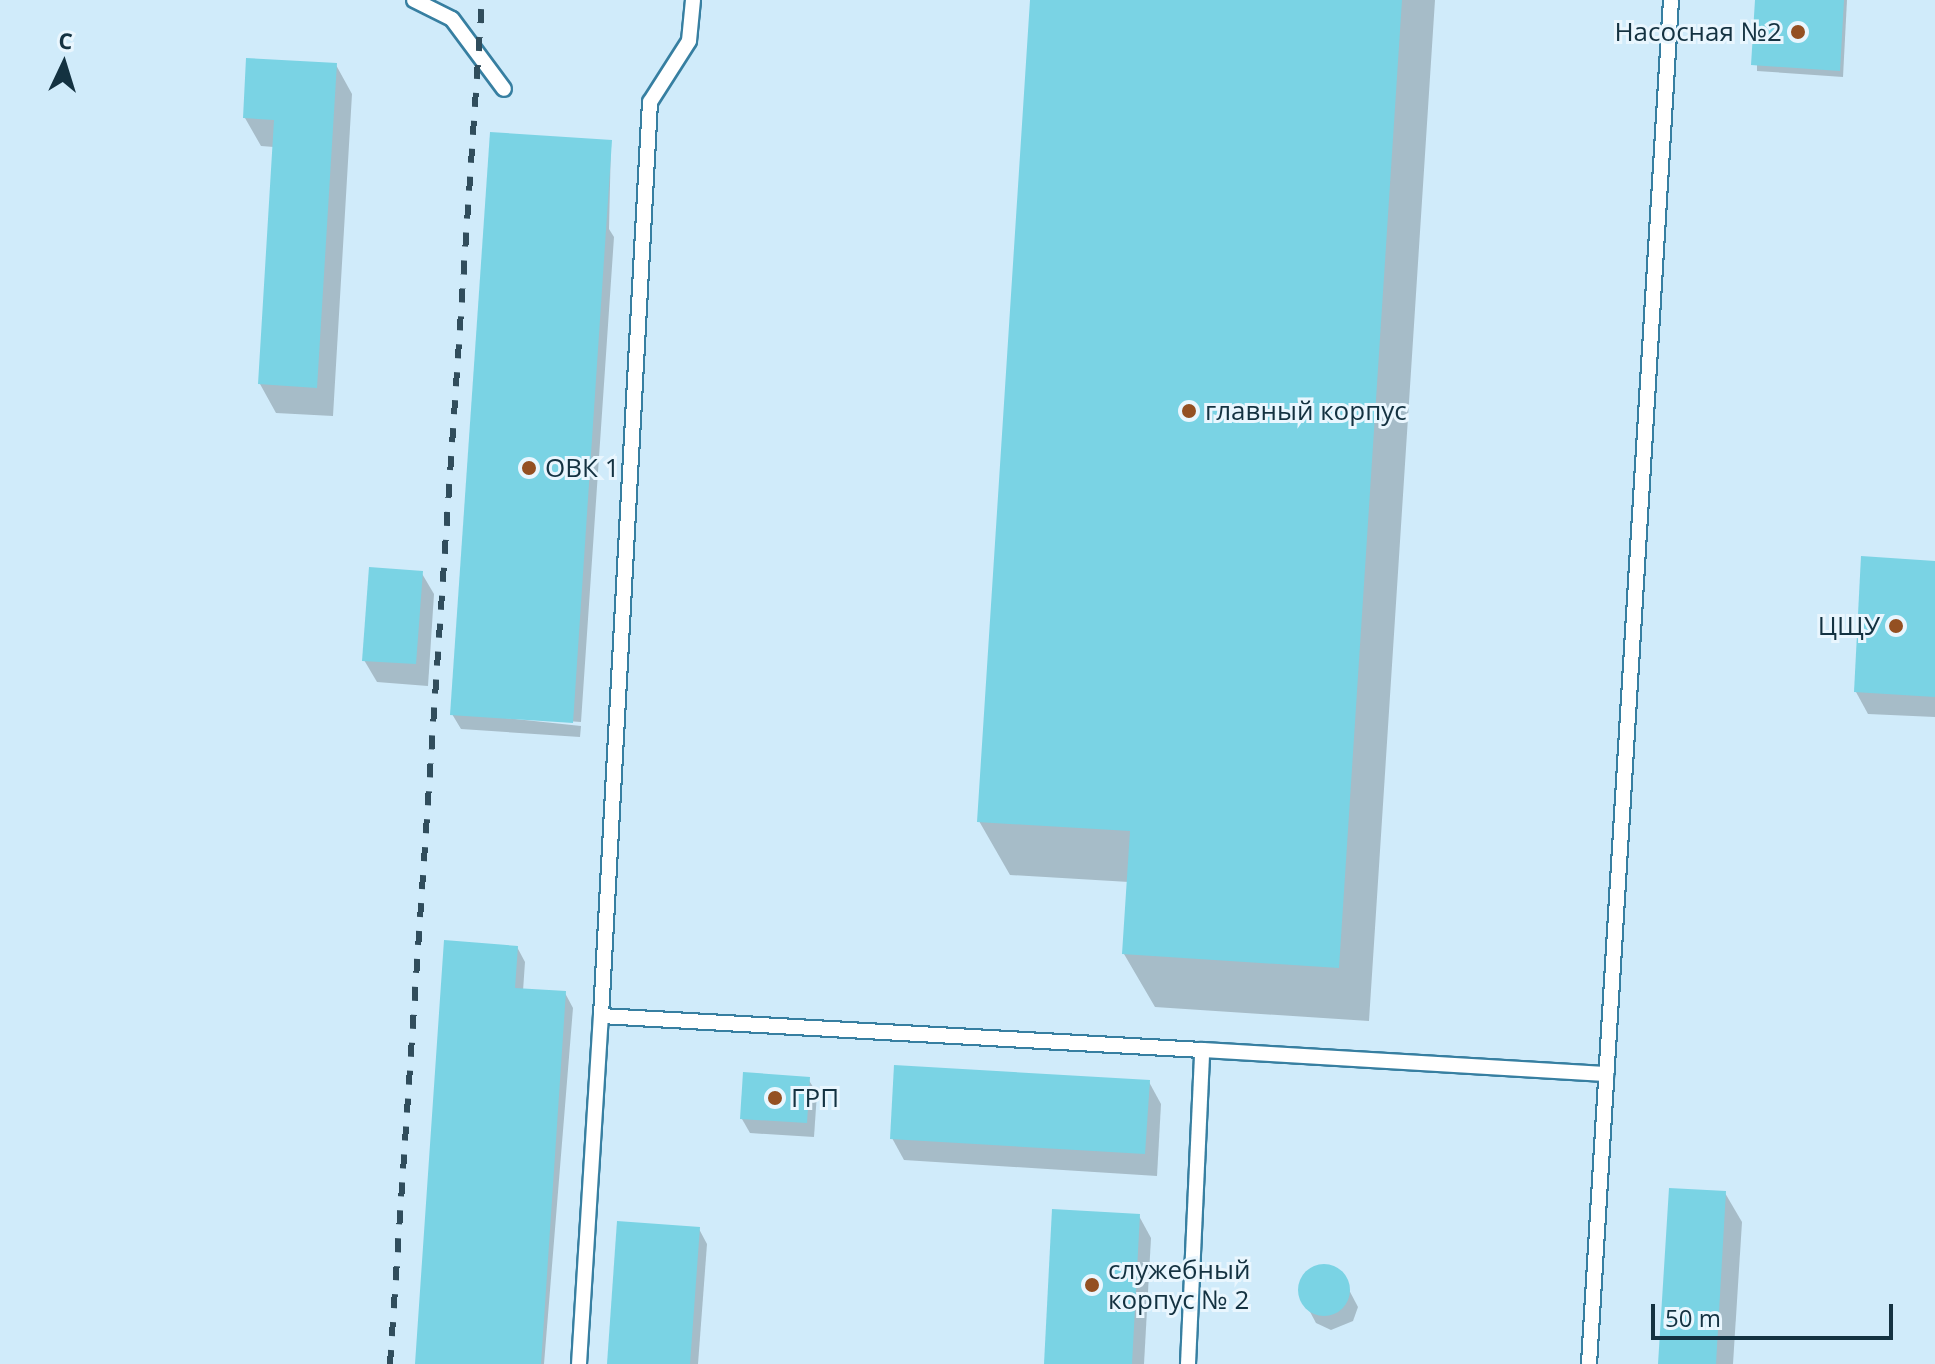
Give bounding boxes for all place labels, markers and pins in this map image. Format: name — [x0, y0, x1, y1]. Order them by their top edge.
place label: Насосная №2 — [1614, 16, 1782, 48]
marker: Насосная №2 — [1789, 23, 1807, 41]
place label: главный корпус — [1205, 395, 1407, 427]
marker: главный корпус — [1180, 402, 1198, 420]
place label: ОВК 1 — [545, 452, 619, 484]
marker: ОВК 1 — [520, 459, 538, 477]
place label: ЦЩУ — [1818, 610, 1880, 642]
marker: ЦЩУ — [1887, 617, 1905, 635]
place label: ГРП — [791, 1082, 839, 1114]
marker: ГРП — [766, 1089, 784, 1107]
place label: служебный корпус № 2 — [1108, 1254, 1250, 1316]
marker: служебный корпус № 2 — [1083, 1276, 1101, 1294]

